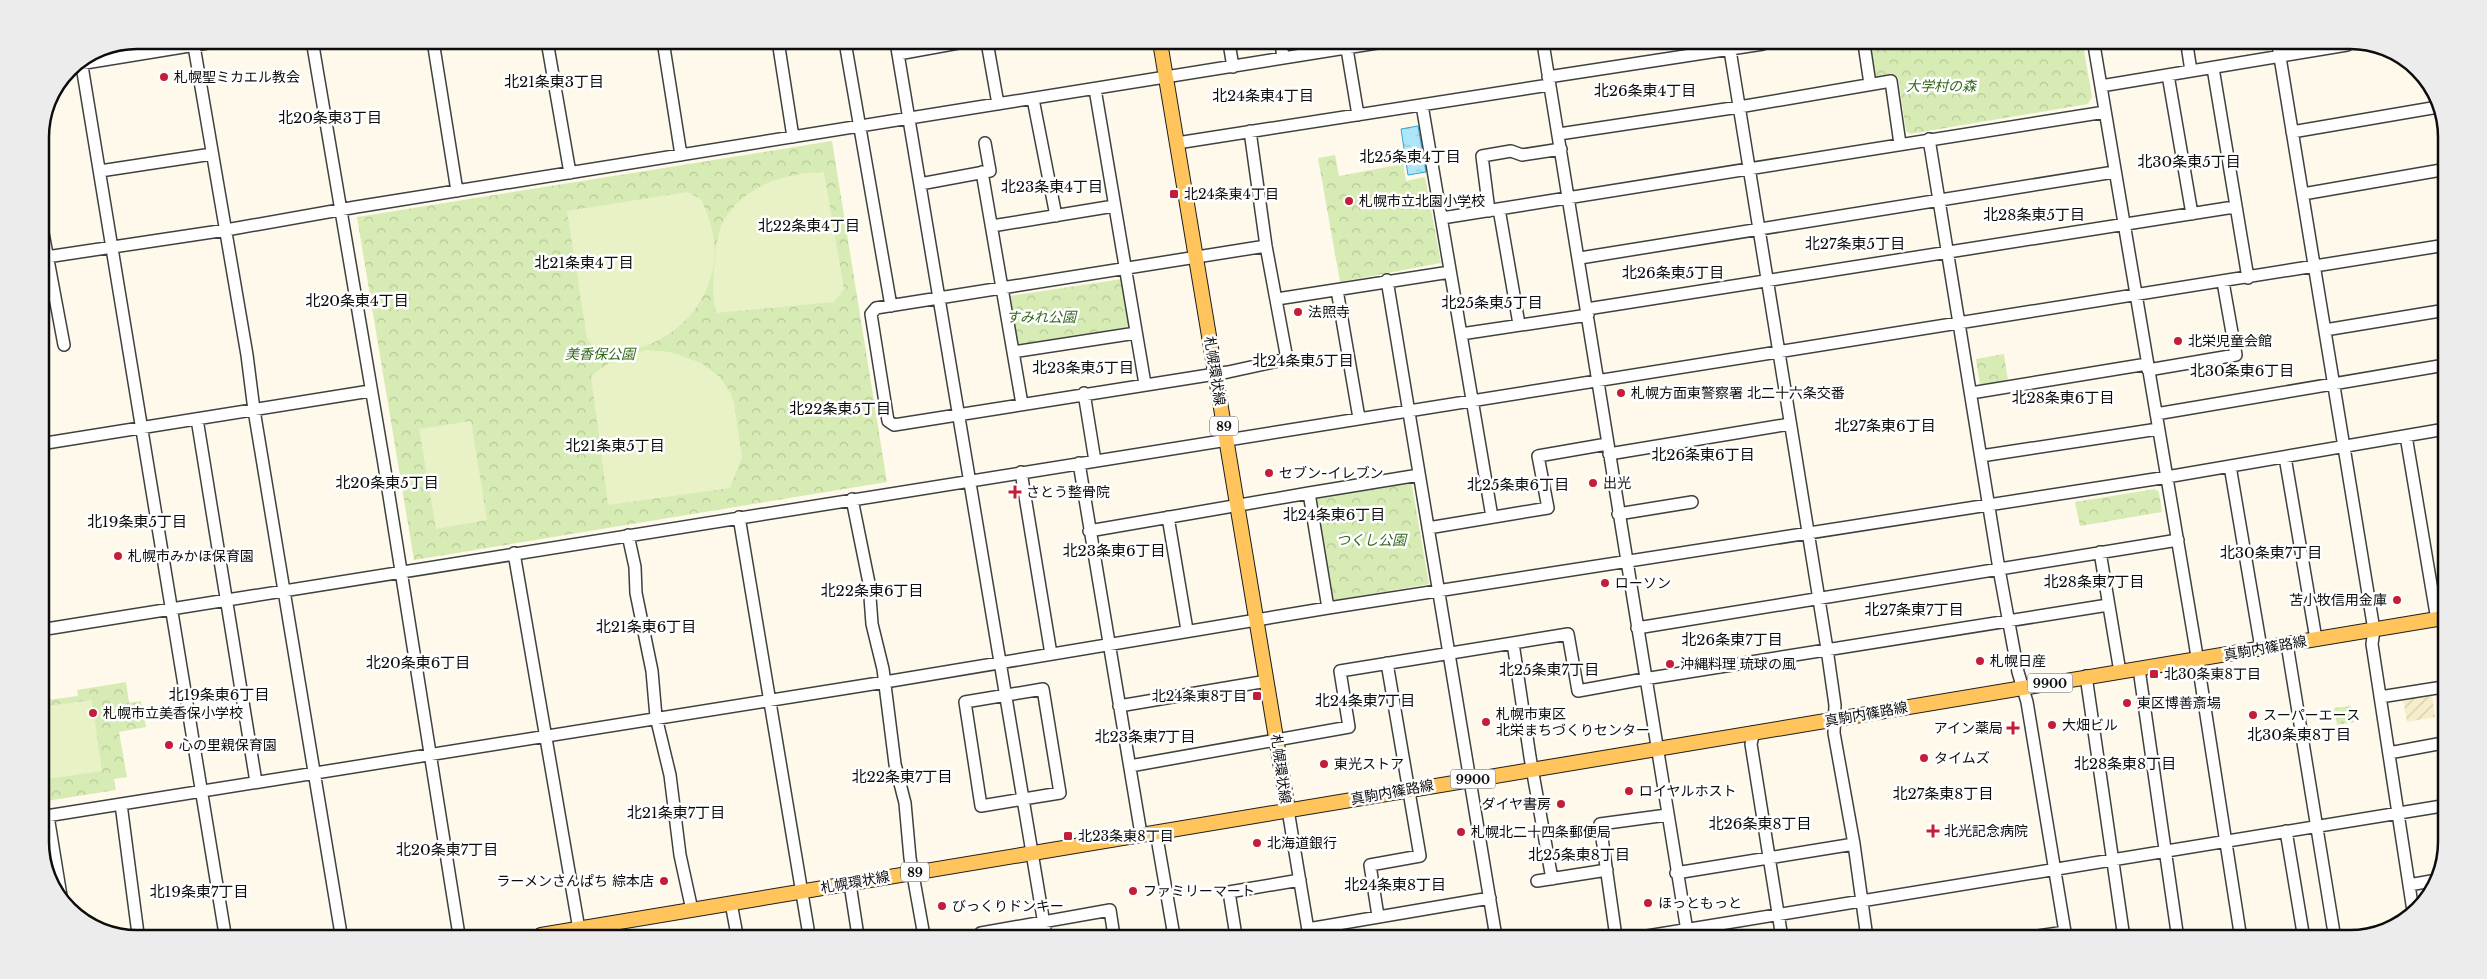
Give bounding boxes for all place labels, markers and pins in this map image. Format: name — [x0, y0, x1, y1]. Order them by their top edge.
place label: 札幌聖ミカエル教会 — [174, 68, 300, 86]
marker: 札幌聖ミカエル教会 — [158, 71, 170, 83]
place label: 北24条東4丁目 — [1184, 185, 1279, 203]
marker: 北24条東4丁目 — [1168, 188, 1180, 200]
place label: 札幌市立北園小学校 — [1359, 192, 1485, 210]
marker: 札幌市立北園小学校 — [1343, 195, 1355, 207]
place label: 法照寺 — [1308, 303, 1350, 321]
marker: 法照寺 — [1292, 306, 1304, 318]
place label: 北栄児童会館 — [2188, 332, 2272, 350]
marker: 北栄児童会館 — [2172, 335, 2184, 347]
place label: 札幌方面東警察署 北二十六条交番 — [1631, 384, 1845, 402]
marker: 札幌方面東警察署 北二十六条交番 — [1615, 387, 1627, 399]
place label: セブン-イレブン — [1279, 464, 1383, 482]
marker: セブン-イレブン — [1263, 467, 1275, 479]
place label: 出光 — [1603, 474, 1631, 492]
marker: 出光 — [1587, 477, 1599, 489]
place label: さとう整骨院 — [1026, 483, 1110, 501]
marker: さとう整骨院 — [1008, 485, 1022, 499]
place label: 札幌市みかほ保育園 — [128, 547, 254, 565]
marker: 札幌市みかほ保育園 — [112, 550, 124, 562]
place label: ローソン — [1615, 574, 1671, 592]
marker: ローソン — [1599, 577, 1611, 589]
place label: 苫小牧信用金庫 — [2289, 591, 2387, 609]
marker: 苫小牧信用金庫 — [2391, 594, 2403, 606]
place label: 札幌日産 — [1990, 652, 2046, 670]
place label: 沖縄料理 琉球の風 — [1680, 655, 1796, 673]
marker: 札幌日産 — [1974, 655, 1986, 667]
marker: 沖縄料理 琉球の風 — [1664, 658, 1676, 670]
place label: 北30条東8丁目 — [2164, 665, 2261, 683]
marker: 北30条東8丁目 — [2148, 668, 2160, 680]
place label: 北24条東8丁目 — [1152, 687, 1247, 705]
marker: 北24条東8丁目 — [1251, 690, 1263, 702]
place label: 東区博善斎場 — [2137, 694, 2221, 712]
marker: 東区博善斎場 — [2121, 697, 2133, 709]
place label: 札幌市立美香保小学校 — [103, 704, 243, 722]
place label: 札幌市東区 北栄まちづくりセンター — [1496, 705, 1650, 739]
place label: スーパーエース — [2263, 706, 2360, 724]
marker: 札幌市立美香保小学校 — [87, 707, 99, 719]
marker: スーパーエース — [2247, 709, 2259, 721]
marker: 札幌市東区 北栄まちづくりセンター — [1480, 716, 1492, 728]
place label: 大畑ビル — [2062, 716, 2118, 734]
place label: アイン薬局 — [1934, 719, 2003, 737]
marker: 大畑ビル — [2046, 719, 2058, 731]
marker: アイン薬局 — [2007, 722, 2019, 734]
place label: 心の里親保育園 — [179, 736, 277, 754]
marker: 心の里親保育園 — [163, 739, 175, 751]
place label: タイムズ — [1934, 749, 1990, 767]
marker: タイムズ — [1918, 752, 1930, 764]
place label: 東光ストア — [1334, 755, 1404, 773]
marker: 東光ストア — [1318, 758, 1330, 770]
place label: ロイヤルホスト — [1639, 782, 1737, 800]
marker: ロイヤルホスト — [1623, 785, 1635, 797]
place label: ダイヤ書房 — [1481, 795, 1551, 813]
marker: ダイヤ書房 — [1555, 798, 1567, 810]
place label: 北光記念病院 — [1944, 822, 2028, 840]
place label: 札幌北二十四条郵便局 — [1471, 823, 1611, 841]
marker: 北光記念病院 — [1926, 824, 1940, 838]
marker: 札幌北二十四条郵便局 — [1455, 826, 1467, 838]
place label: 北23条東8丁目 — [1078, 827, 1174, 845]
marker: 北23条東8丁目 — [1062, 830, 1074, 842]
place label: 北海道銀行 — [1267, 834, 1337, 852]
marker: 北海道銀行 — [1251, 837, 1263, 849]
place label: ラーメンさんぱち 綜本店 — [497, 872, 654, 890]
marker: ラーメンさんぱち 綜本店 — [658, 875, 670, 887]
place label: ファミリーマート — [1143, 882, 1255, 900]
marker: ファミリーマート — [1127, 885, 1139, 897]
place label: ほっともっと — [1658, 894, 1742, 912]
place label: びっくりドンキー — [952, 897, 1064, 915]
marker: ほっともっと — [1642, 897, 1654, 909]
marker: びっくりドンキー — [936, 900, 948, 912]

